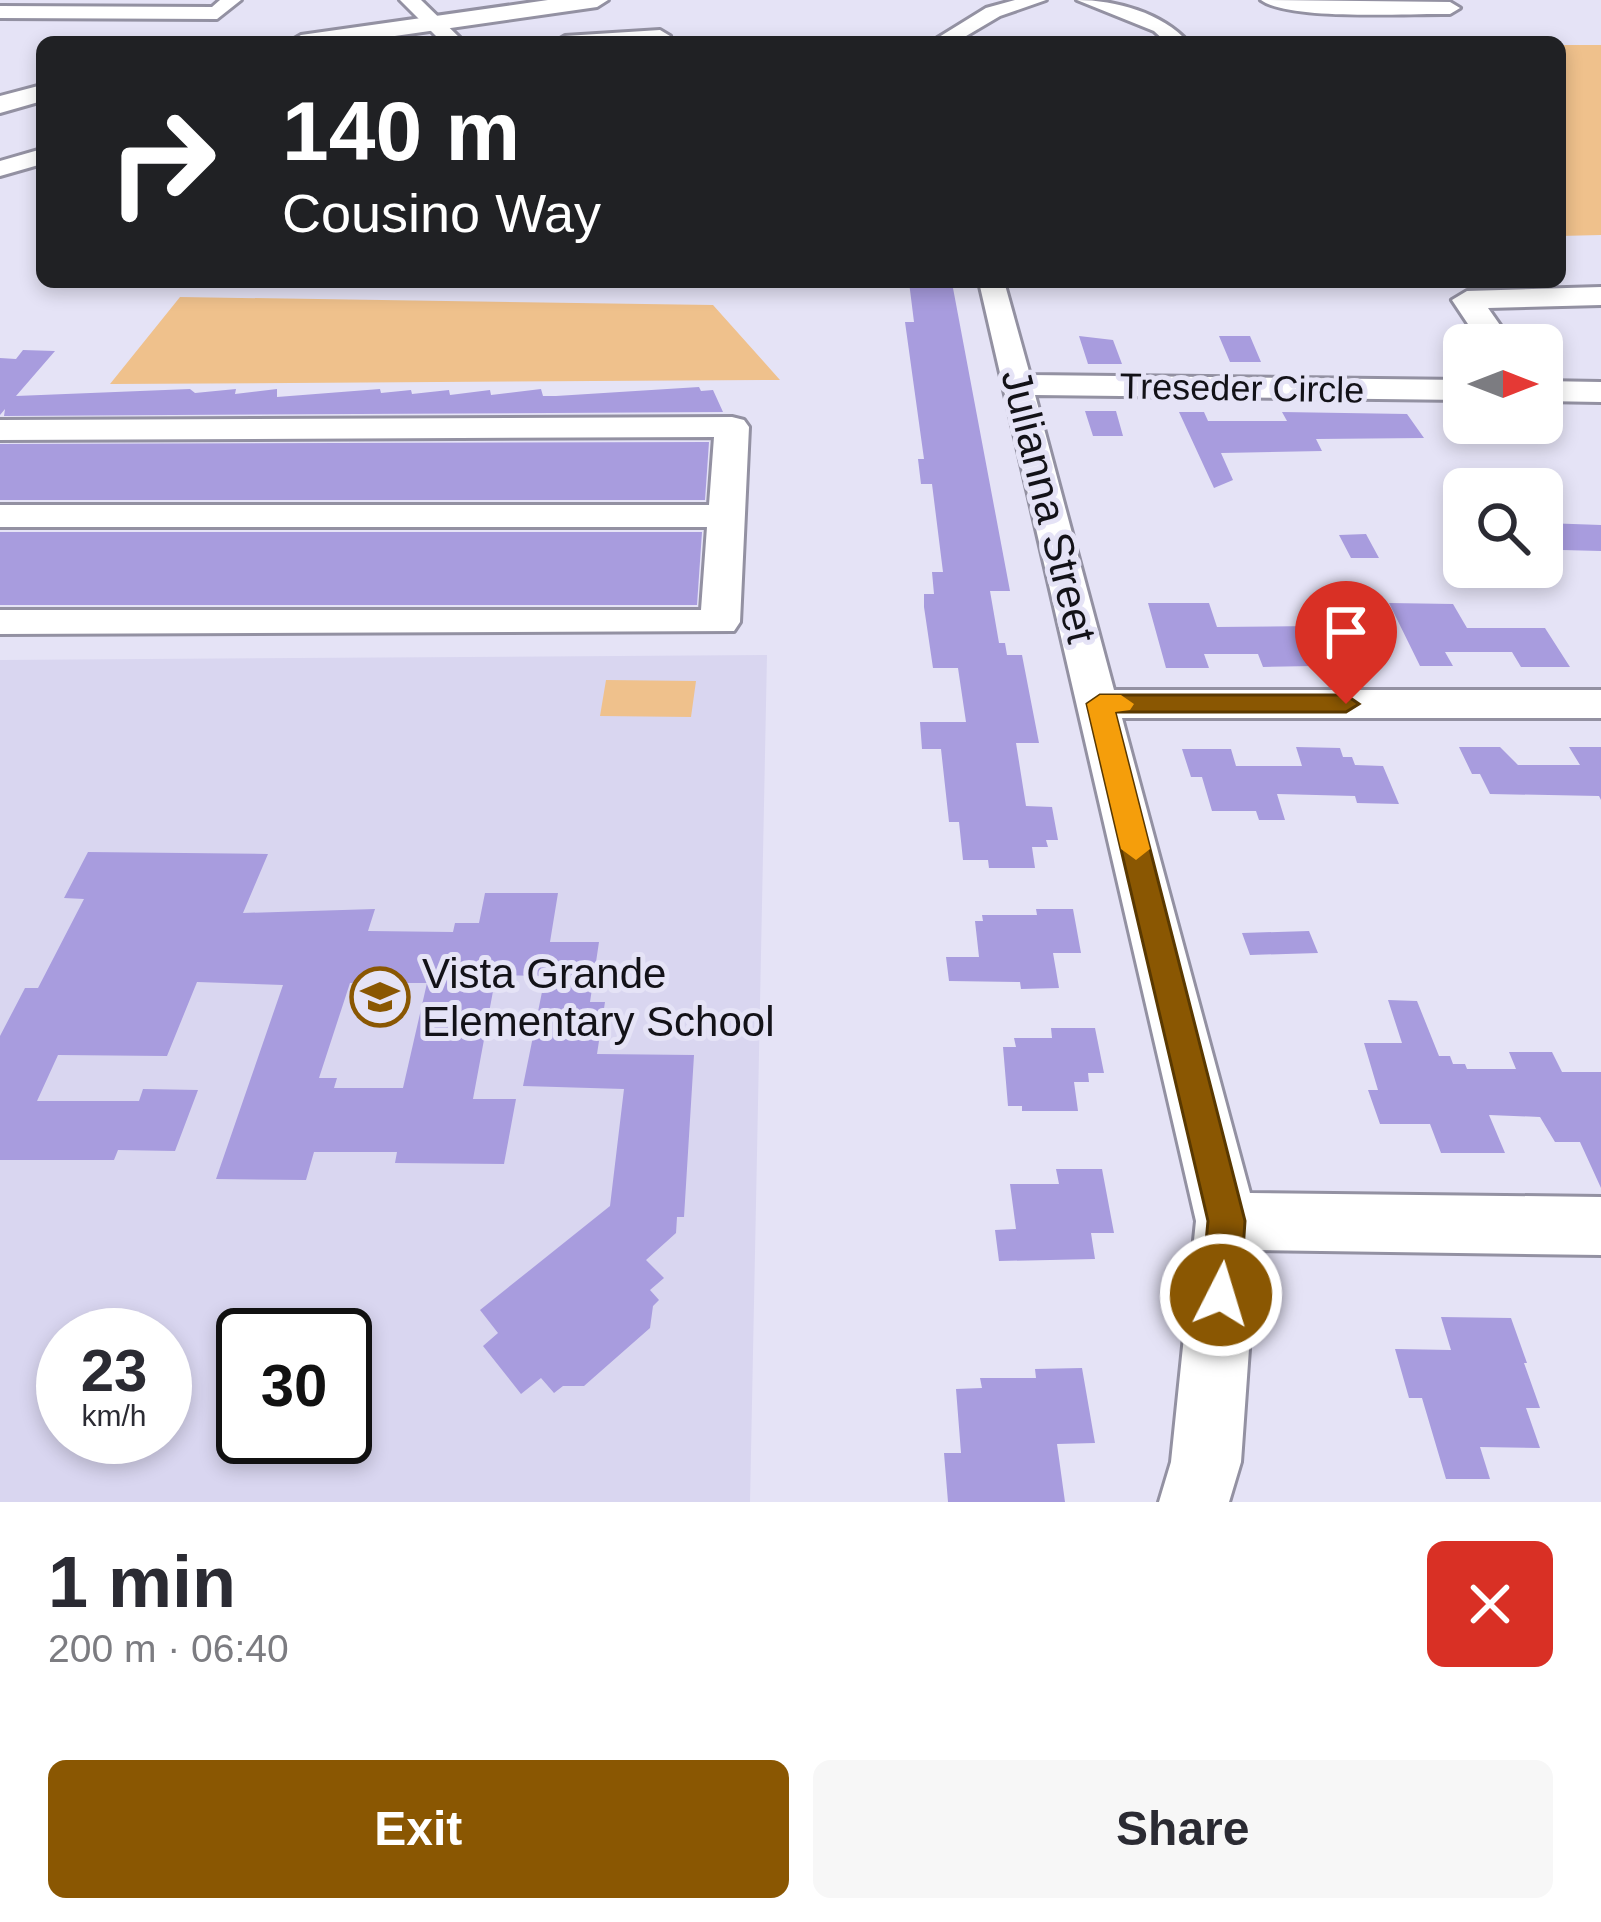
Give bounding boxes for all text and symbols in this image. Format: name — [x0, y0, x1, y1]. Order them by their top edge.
icon: right — [84, 84, 240, 240]
text: 140 m — [282, 84, 520, 178]
text: Cousino Way — [282, 183, 601, 243]
north arrow — [1443, 324, 1563, 444]
map controls — [1443, 324, 1563, 588]
street label: Julianna Street — [992, 364, 1106, 648]
street label: Treseder Circle — [1119, 365, 1365, 411]
button: search — [1443, 468, 1563, 588]
pin — [1295, 581, 1397, 704]
icon: arrive — [1313, 599, 1379, 665]
place label: Vista Grande Elementary School — [422, 950, 775, 1045]
school or university icon: Vista Grande Elementary School — [349, 966, 411, 1028]
position arrow — [1158, 1232, 1284, 1358]
speed limit sign: 30 — [216, 1308, 372, 1464]
text: 23 — [81, 1337, 147, 1404]
text: km/h — [81, 1399, 147, 1432]
button: close — [1427, 1541, 1553, 1667]
text: 1 min — [48, 1542, 236, 1622]
text: 200 m · 06:40 — [48, 1627, 289, 1670]
button: Exit — [48, 1760, 789, 1898]
button: Share — [813, 1760, 1553, 1898]

